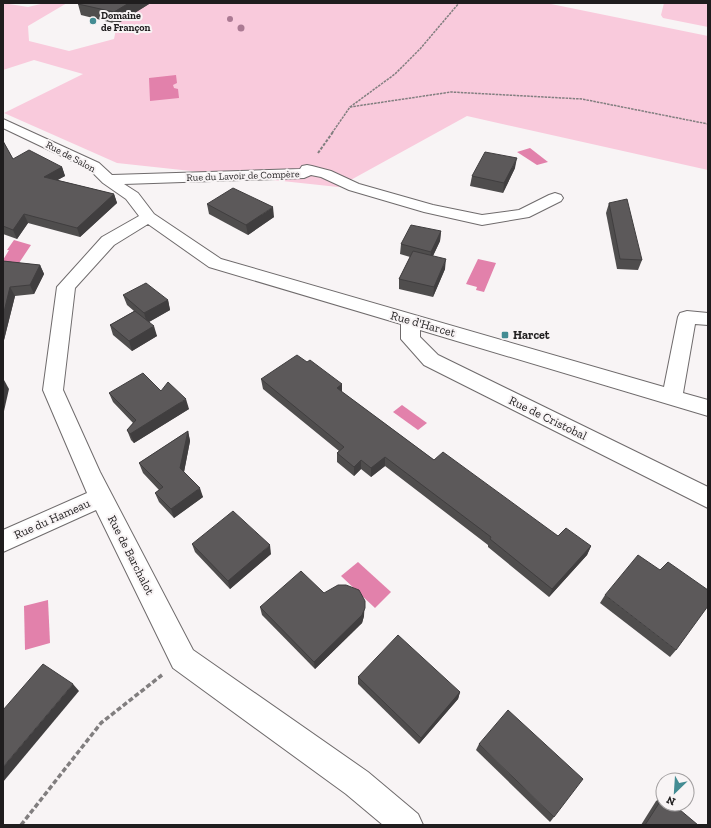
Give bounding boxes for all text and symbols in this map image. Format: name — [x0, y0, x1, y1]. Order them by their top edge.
place label: Domaine de Françon — [101, 10, 150, 34]
marker: Domaine de Françon — [88, 16, 98, 26]
street label: Rue de Salon — [43, 139, 98, 175]
street label: Rue du Lavoir de Compère — [186, 168, 300, 184]
street label: Rue d'Harcet — [389, 308, 458, 340]
place label: Harcet — [513, 328, 550, 342]
marker: Harcet — [500, 330, 510, 340]
street label: Rue de Cristobal — [507, 393, 589, 443]
street label: Rue du Hameau — [12, 496, 92, 542]
street label: Rue de Barchalot — [105, 513, 157, 598]
north arrow — [655, 772, 695, 812]
text: N — [664, 793, 678, 808]

